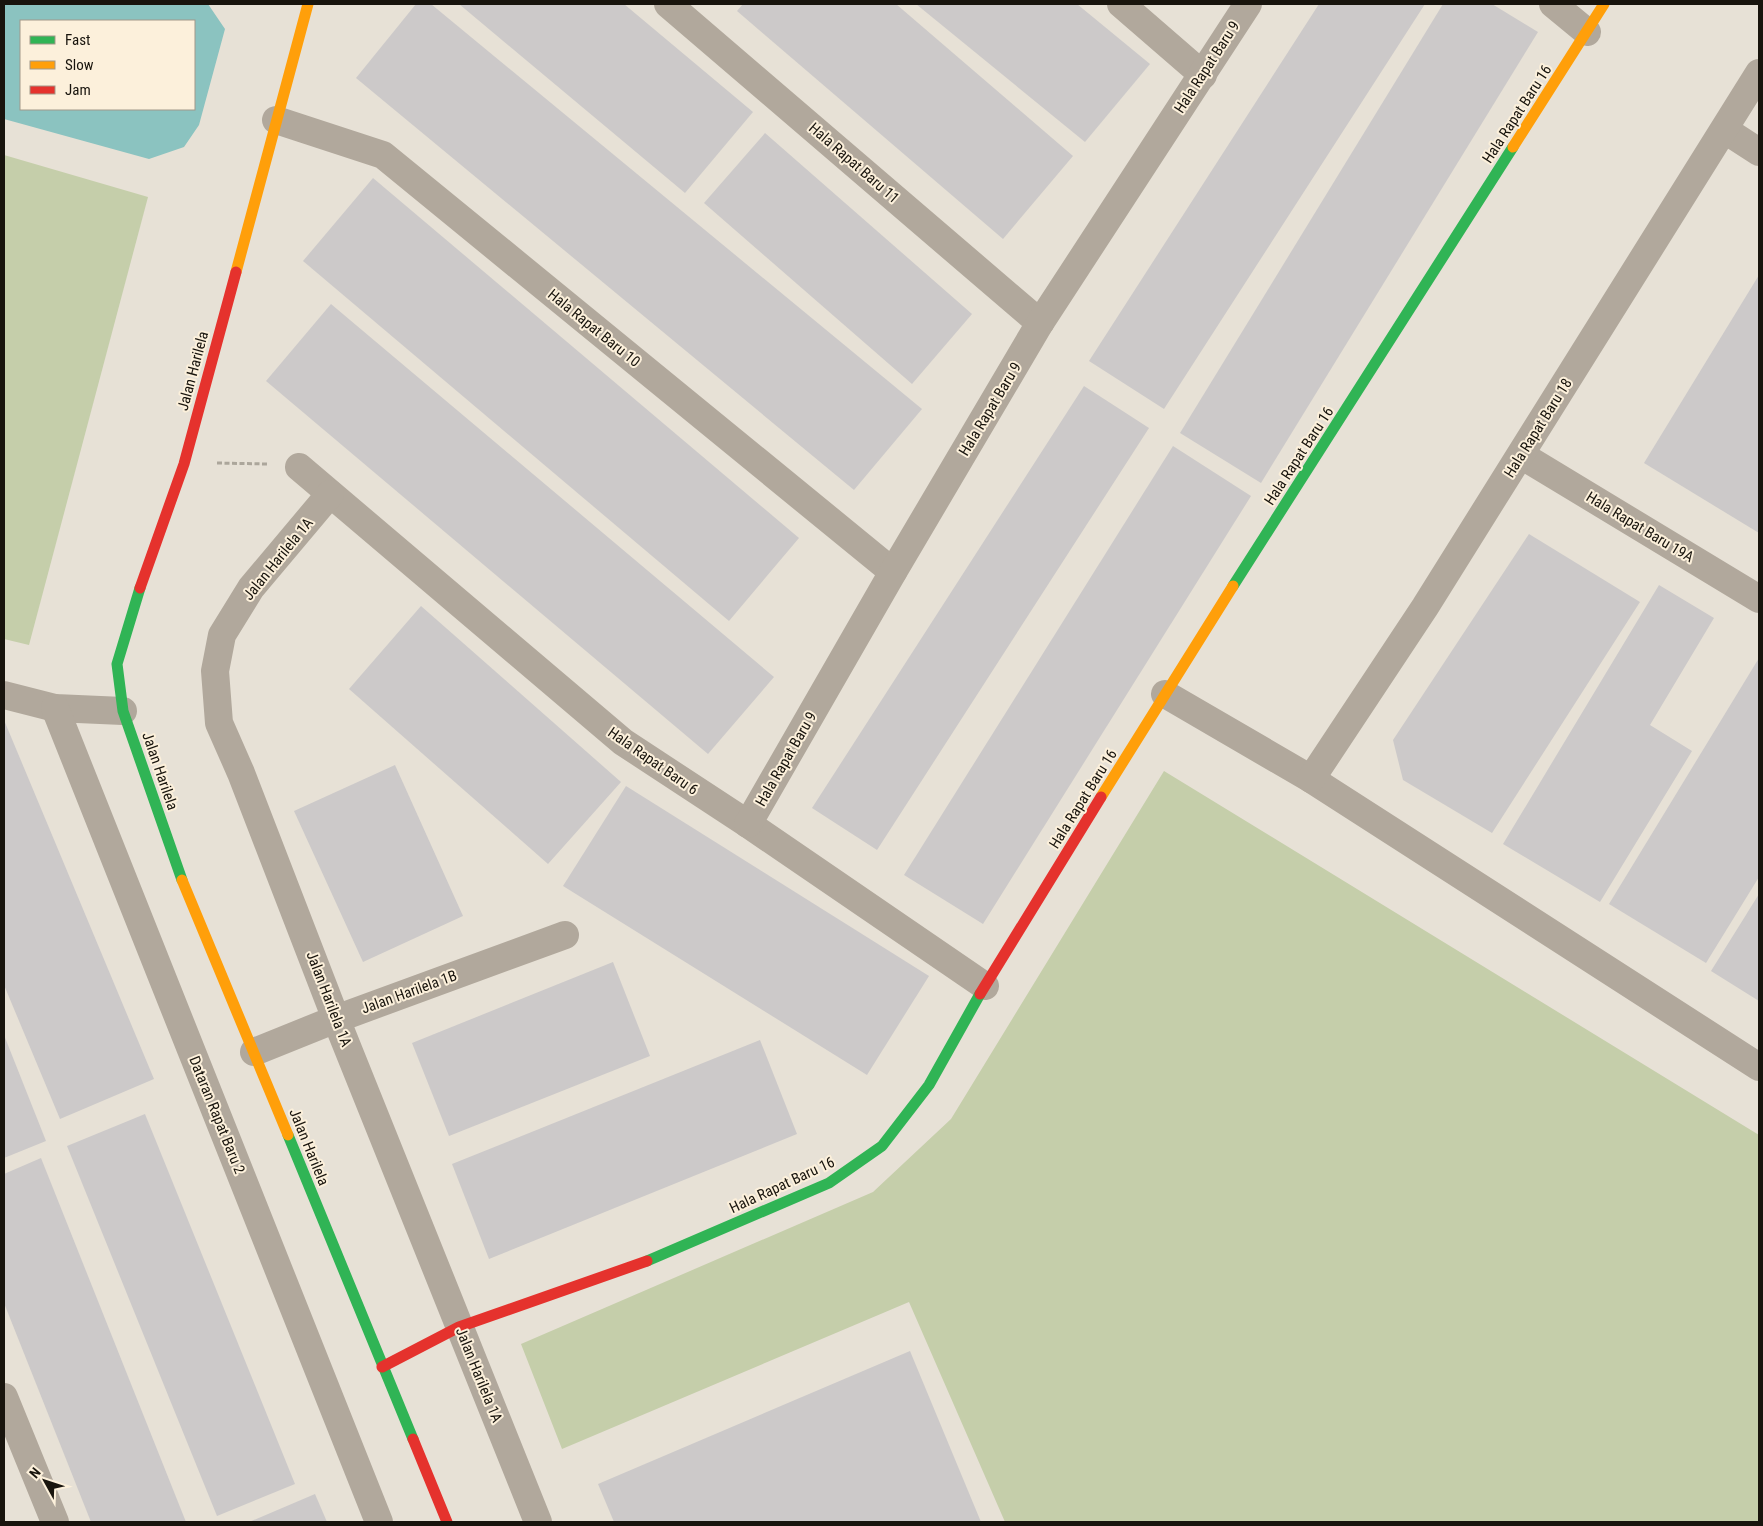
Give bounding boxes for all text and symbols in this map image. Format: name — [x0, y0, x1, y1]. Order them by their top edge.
street label: Hala Rapat Baru 9 — [1171, 18, 1243, 116]
legend — [20, 20, 195, 110]
text: Fast — [65, 31, 90, 49]
text: Slow — [65, 56, 94, 74]
street label: Hala Rapat Baru 16 — [1479, 61, 1555, 167]
text: Jam — [65, 81, 91, 99]
street label: Hala Rapat Baru 11 — [805, 119, 903, 207]
street label: Hala Rapat Baru 10 — [544, 285, 644, 371]
street label: Jalan Harilela — [174, 329, 212, 413]
street label: Hala Rapat Baru 9 — [955, 359, 1025, 459]
street label: Hala Rapat Baru 18 — [1500, 375, 1576, 481]
street label: Hala Rapat Baru 16 — [1261, 403, 1337, 509]
street label: Hala Rapat Baru 19A — [1583, 488, 1697, 566]
street label: Jalan Harilela 1A — [239, 514, 317, 604]
street label: Hala Rapat Baru 9 — [752, 709, 820, 809]
street label: Hala Rapat Baru 6 — [604, 723, 702, 799]
street label: Jalan Harilela — [138, 730, 182, 812]
street label: Hala Rapat Baru 16 — [1045, 746, 1121, 852]
street label: Jalan Harilela 1A — [303, 949, 356, 1050]
street label: Jalan Harilela 1B — [359, 966, 459, 1018]
street label: Dataran Rapat Baru 2 — [185, 1054, 249, 1176]
street label: Jalan Harilela — [285, 1106, 333, 1188]
street label: Hala Rapat Baru 16 — [727, 1153, 837, 1217]
street label: Jalan Harilela 1A — [452, 1325, 506, 1425]
north arrow — [20, 1456, 70, 1506]
text: N — [26, 1464, 44, 1481]

